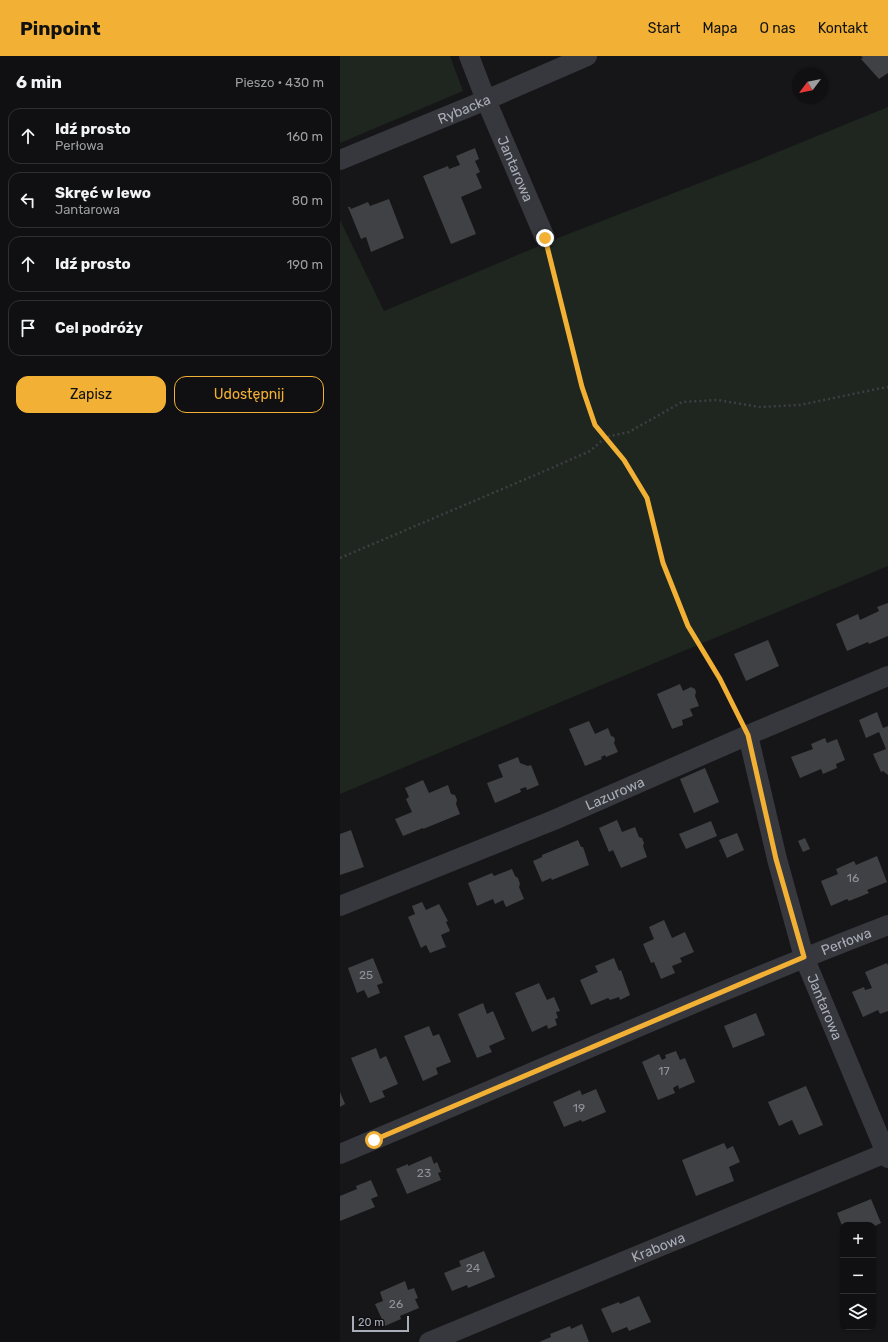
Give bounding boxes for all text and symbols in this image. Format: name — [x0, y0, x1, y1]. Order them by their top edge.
text: Pinpoint — [20, 17, 101, 40]
text: Start — [648, 20, 680, 37]
text: Mapa — [702, 20, 737, 37]
text: O nas — [759, 20, 796, 37]
text: Kontakt — [818, 20, 868, 37]
north arrow — [792, 68, 828, 104]
text: 6 min — [16, 72, 62, 92]
text: Pieszo · 430 m — [235, 75, 324, 90]
street label: Rybacka — [435, 91, 493, 128]
text: Idź prosto — [55, 120, 131, 138]
icon: ahead — [17, 125, 39, 147]
text: 160 m — [287, 129, 323, 144]
street label: Jantarowa — [493, 133, 537, 205]
text: Perłowa — [55, 138, 104, 153]
text: Skręć w lewo — [55, 184, 151, 202]
icon: left — [17, 189, 39, 211]
text: 80 m — [292, 193, 323, 208]
text: Jantarowa — [55, 202, 120, 217]
route end — [536, 229, 554, 247]
icon: ahead — [17, 253, 39, 275]
text: Idź prosto — [55, 255, 131, 273]
text: 190 m — [287, 257, 323, 272]
icon: arrive — [17, 317, 39, 339]
text: Cel podróży — [55, 319, 143, 337]
button: Zapisz — [16, 376, 166, 413]
button: Udostępnij — [174, 376, 324, 413]
street label: Lazurowa — [583, 773, 647, 814]
house number: 16 — [847, 871, 859, 885]
street label: Perłowa — [819, 924, 874, 959]
house number: 25 — [359, 968, 373, 982]
street label: Jantarowa — [803, 971, 846, 1043]
house number: 17 — [658, 1064, 670, 1078]
house number: 19 — [573, 1101, 585, 1115]
route start — [365, 1131, 383, 1149]
house number: 23 — [417, 1166, 431, 1180]
map controls — [840, 1222, 876, 1330]
button: + — [840, 1222, 876, 1258]
street label: Krabowa — [629, 1229, 688, 1266]
button: − — [840, 1258, 876, 1294]
house number: 24 — [466, 1261, 481, 1275]
button: layers — [840, 1294, 876, 1330]
house number: 26 — [389, 1297, 403, 1311]
scale bar — [352, 1314, 409, 1333]
text: 20 m — [358, 1316, 384, 1329]

